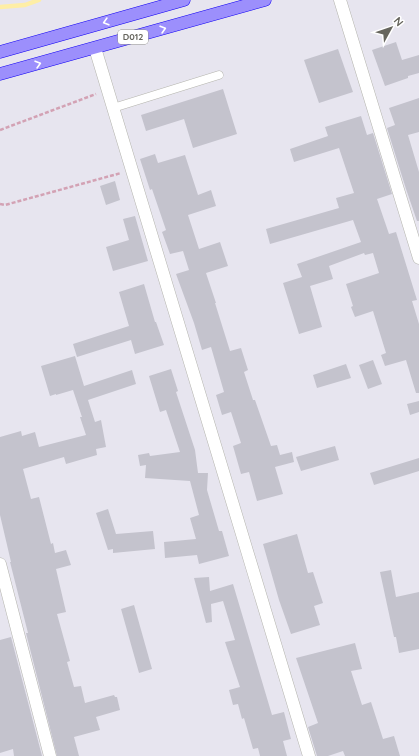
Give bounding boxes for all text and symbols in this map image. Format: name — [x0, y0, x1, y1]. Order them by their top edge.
north arrow — [371, 8, 411, 48]
text: N — [391, 14, 407, 29]
one-way arrow — [103, 17, 110, 26]
one-way arrow — [159, 25, 166, 34]
road number: D012 — [118, 30, 148, 44]
one-way arrow — [34, 60, 41, 69]

